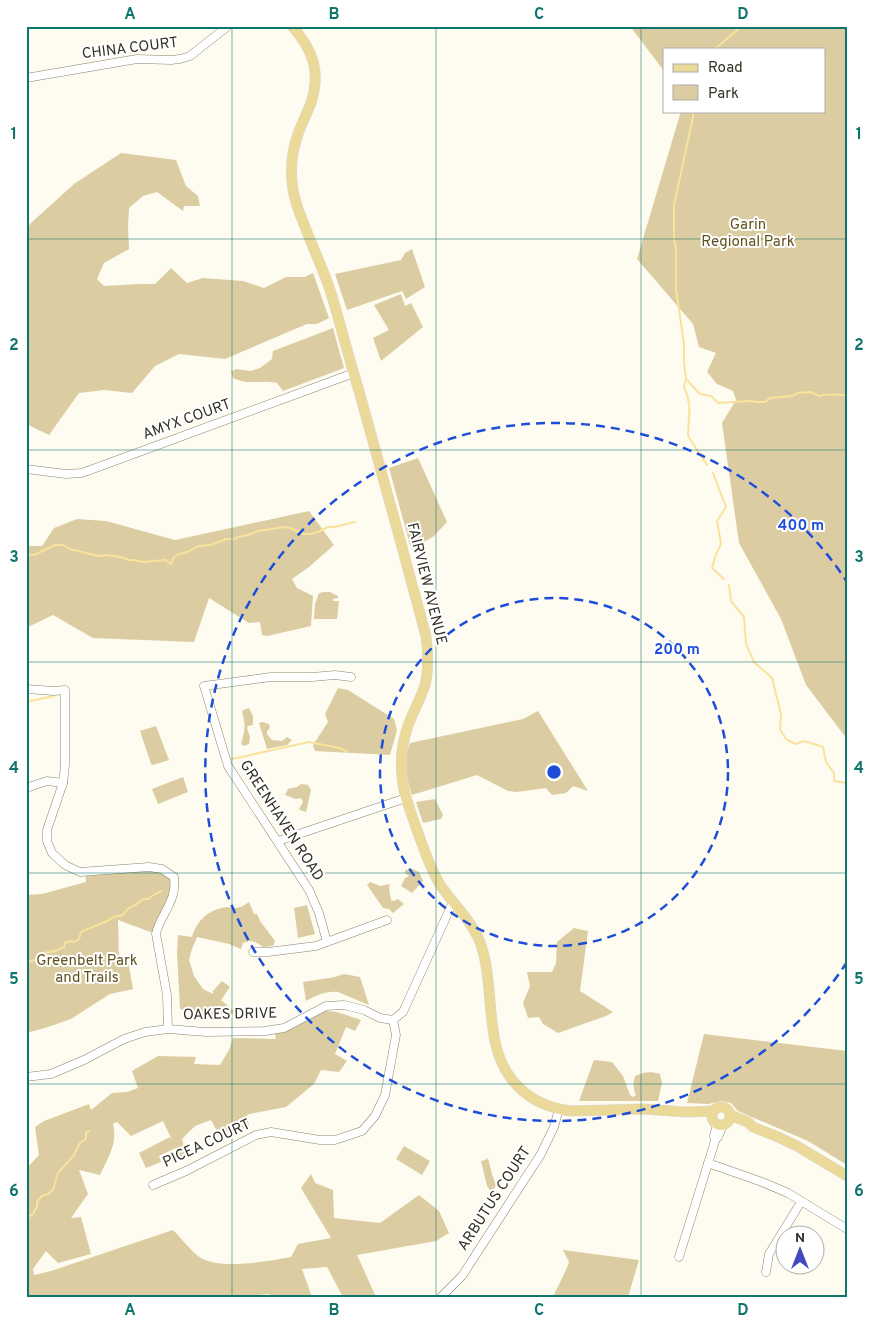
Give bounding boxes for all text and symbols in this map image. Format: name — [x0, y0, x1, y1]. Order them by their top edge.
text: A — [124, 5, 136, 25]
text: B — [328, 5, 340, 25]
text: C — [534, 5, 544, 25]
text: D — [737, 5, 749, 25]
street label: CHINA COURT — [81, 34, 179, 64]
legend — [663, 48, 826, 112]
text: Road — [708, 59, 743, 78]
text: Park — [708, 85, 739, 104]
text: 1 — [11, 125, 17, 145]
text: 1 — [856, 125, 862, 145]
park label: Garin Regional Park — [701, 216, 795, 252]
text: 2 — [9, 336, 19, 356]
text: 2 — [854, 336, 864, 356]
street label: AMYX COURT — [140, 395, 234, 445]
text: 400 m — [778, 517, 824, 536]
street label: FAIRVIEW AVENUE — [402, 521, 450, 647]
text: 3 — [9, 548, 19, 568]
text: 3 — [854, 548, 864, 568]
text: 200 m — [654, 641, 700, 660]
street label: GREENHAVEN ROAD — [235, 757, 327, 885]
text: 4 — [9, 759, 19, 779]
text: 4 — [854, 759, 864, 779]
centre of rings — [545, 763, 563, 781]
park label: Greenbelt Park and Trails — [36, 952, 138, 988]
text: 5 — [9, 970, 19, 990]
text: 5 — [854, 970, 864, 990]
street label: OAKES DRIVE — [183, 1005, 277, 1025]
street label: PICEA COURT — [160, 1115, 254, 1173]
street label: ARBUTUS COURT — [454, 1143, 536, 1255]
text: 6 — [9, 1182, 19, 1202]
text: 6 — [854, 1182, 864, 1202]
north arrow — [776, 1226, 826, 1276]
text: N — [795, 1230, 805, 1247]
text: A — [124, 1301, 136, 1321]
text: B — [328, 1301, 340, 1321]
text: C — [534, 1301, 544, 1321]
text: D — [737, 1301, 749, 1321]

